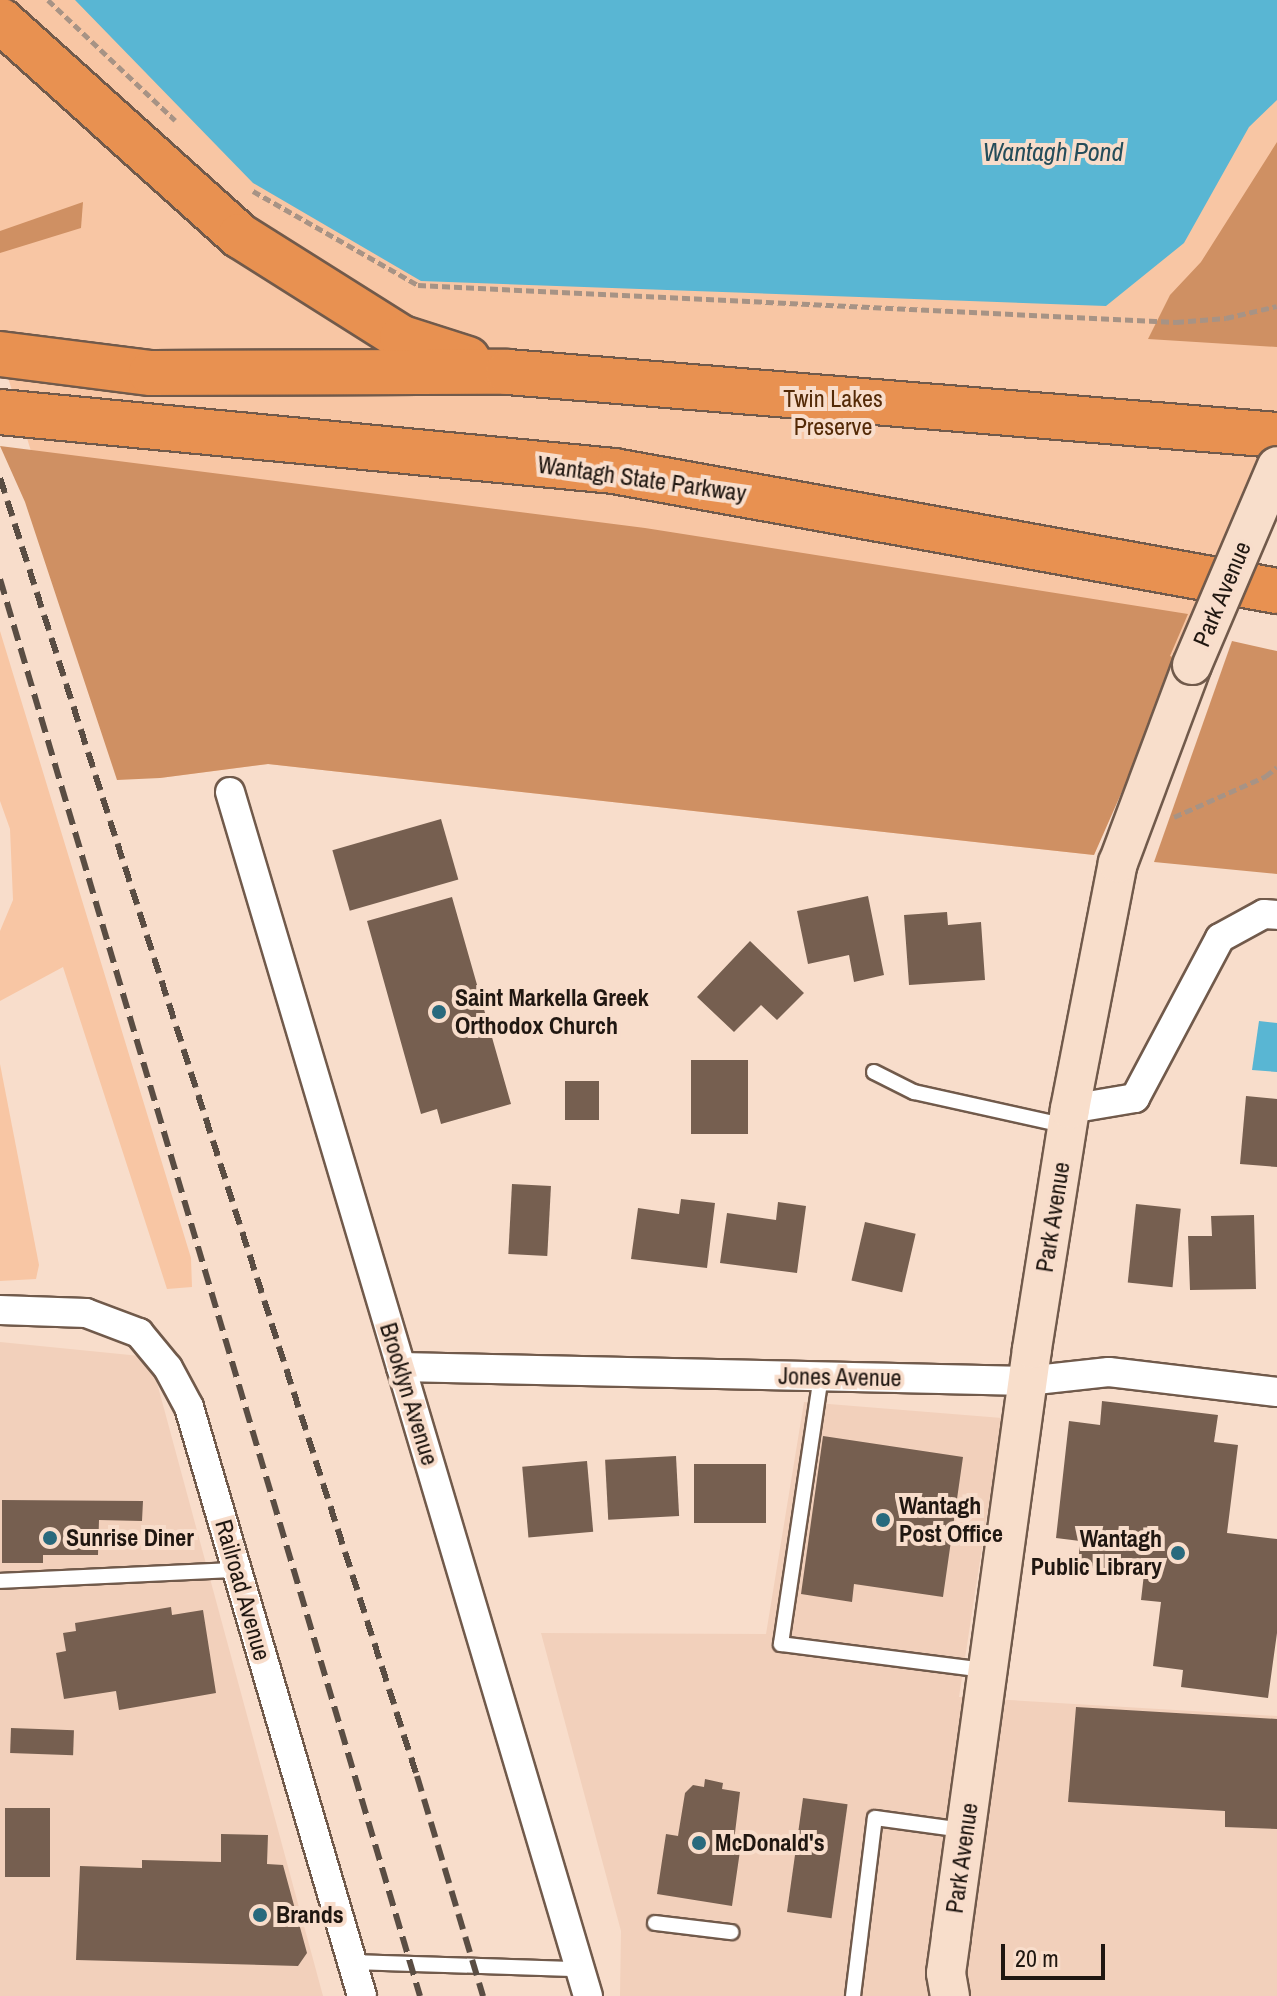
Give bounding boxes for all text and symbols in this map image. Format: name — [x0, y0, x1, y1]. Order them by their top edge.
water label: Wantagh Pond — [983, 136, 1123, 168]
park label: Twin Lakes Preserve — [783, 385, 883, 441]
street label: Wantagh State Parkway — [536, 450, 748, 508]
street label: Park Avenue — [1187, 537, 1257, 651]
place label: Saint Markella Greek Orthodox Church — [455, 984, 649, 1040]
marker: Saint Markella Greek Orthodox Church — [430, 1003, 448, 1021]
street label: Park Avenue — [1030, 1159, 1076, 1275]
street label: Brooklyn Avenue — [374, 1319, 444, 1469]
street label: Jones Avenue — [778, 1362, 902, 1392]
place label: Wantagh Post Office — [899, 1492, 1003, 1548]
marker: Wantagh Post Office — [874, 1511, 892, 1529]
street label: Railroad Avenue — [209, 1516, 277, 1664]
place label: Sunrise Diner — [66, 1524, 194, 1552]
place label: Wantagh Public Library — [1031, 1525, 1162, 1581]
marker: Sunrise Diner — [41, 1529, 59, 1547]
marker: Wantagh Public Library — [1169, 1544, 1187, 1562]
street label: Park Avenue — [940, 1800, 984, 1916]
place label: McDonald's — [715, 1829, 825, 1857]
marker: McDonald's — [690, 1834, 708, 1852]
place label: Brands — [276, 1901, 344, 1929]
marker: Brands — [251, 1906, 269, 1924]
scale bar — [1005, 1928, 1109, 1978]
text: 20 m — [1015, 1942, 1059, 1974]

